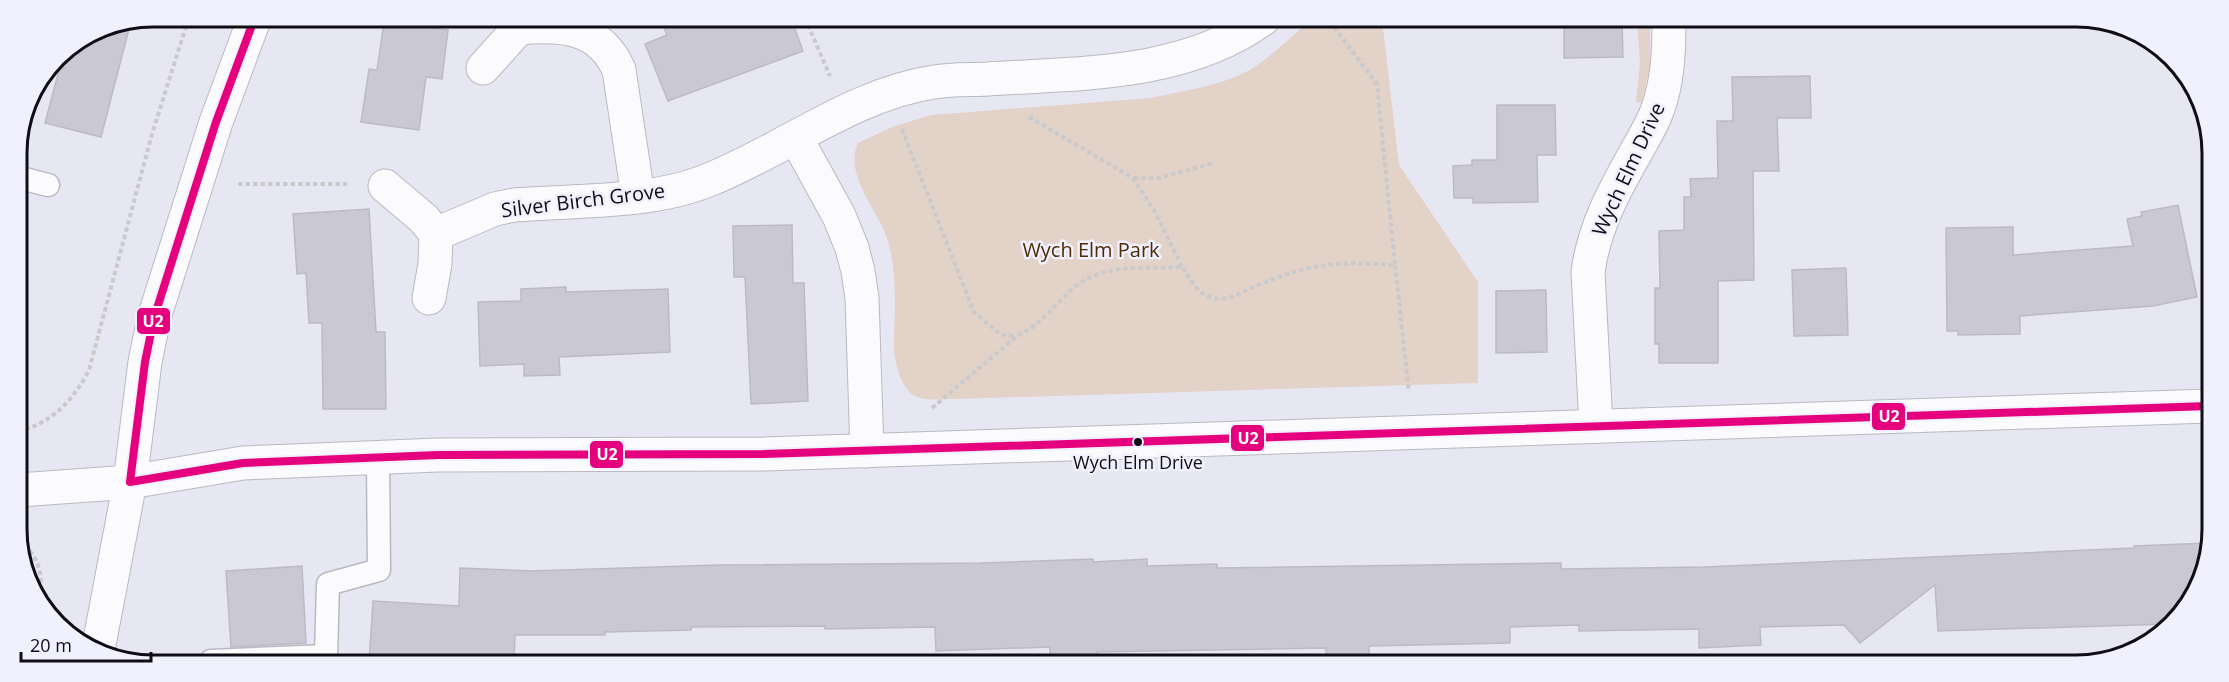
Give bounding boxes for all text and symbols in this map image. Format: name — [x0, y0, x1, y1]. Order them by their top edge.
street label: Wych Elm Drive — [1585, 98, 1671, 240]
street label: Silver Birch Grove — [500, 177, 666, 223]
park label: Wych Elm Park — [1022, 236, 1160, 263]
line badge: U2 — [136, 307, 171, 335]
text: U2 — [142, 310, 164, 332]
line badge: U2 — [1871, 402, 1906, 431]
text: U2 — [1878, 405, 1900, 427]
line badge: U2 — [1230, 424, 1265, 452]
text: U2 — [1237, 427, 1259, 449]
marker: Wych Elm Drive — [1132, 436, 1144, 448]
line badge: U2 — [589, 440, 624, 469]
text: U2 — [596, 443, 618, 465]
place label: Wych Elm Drive — [1073, 450, 1203, 474]
scale bar — [21, 625, 152, 663]
text: 20 m — [30, 633, 72, 657]

